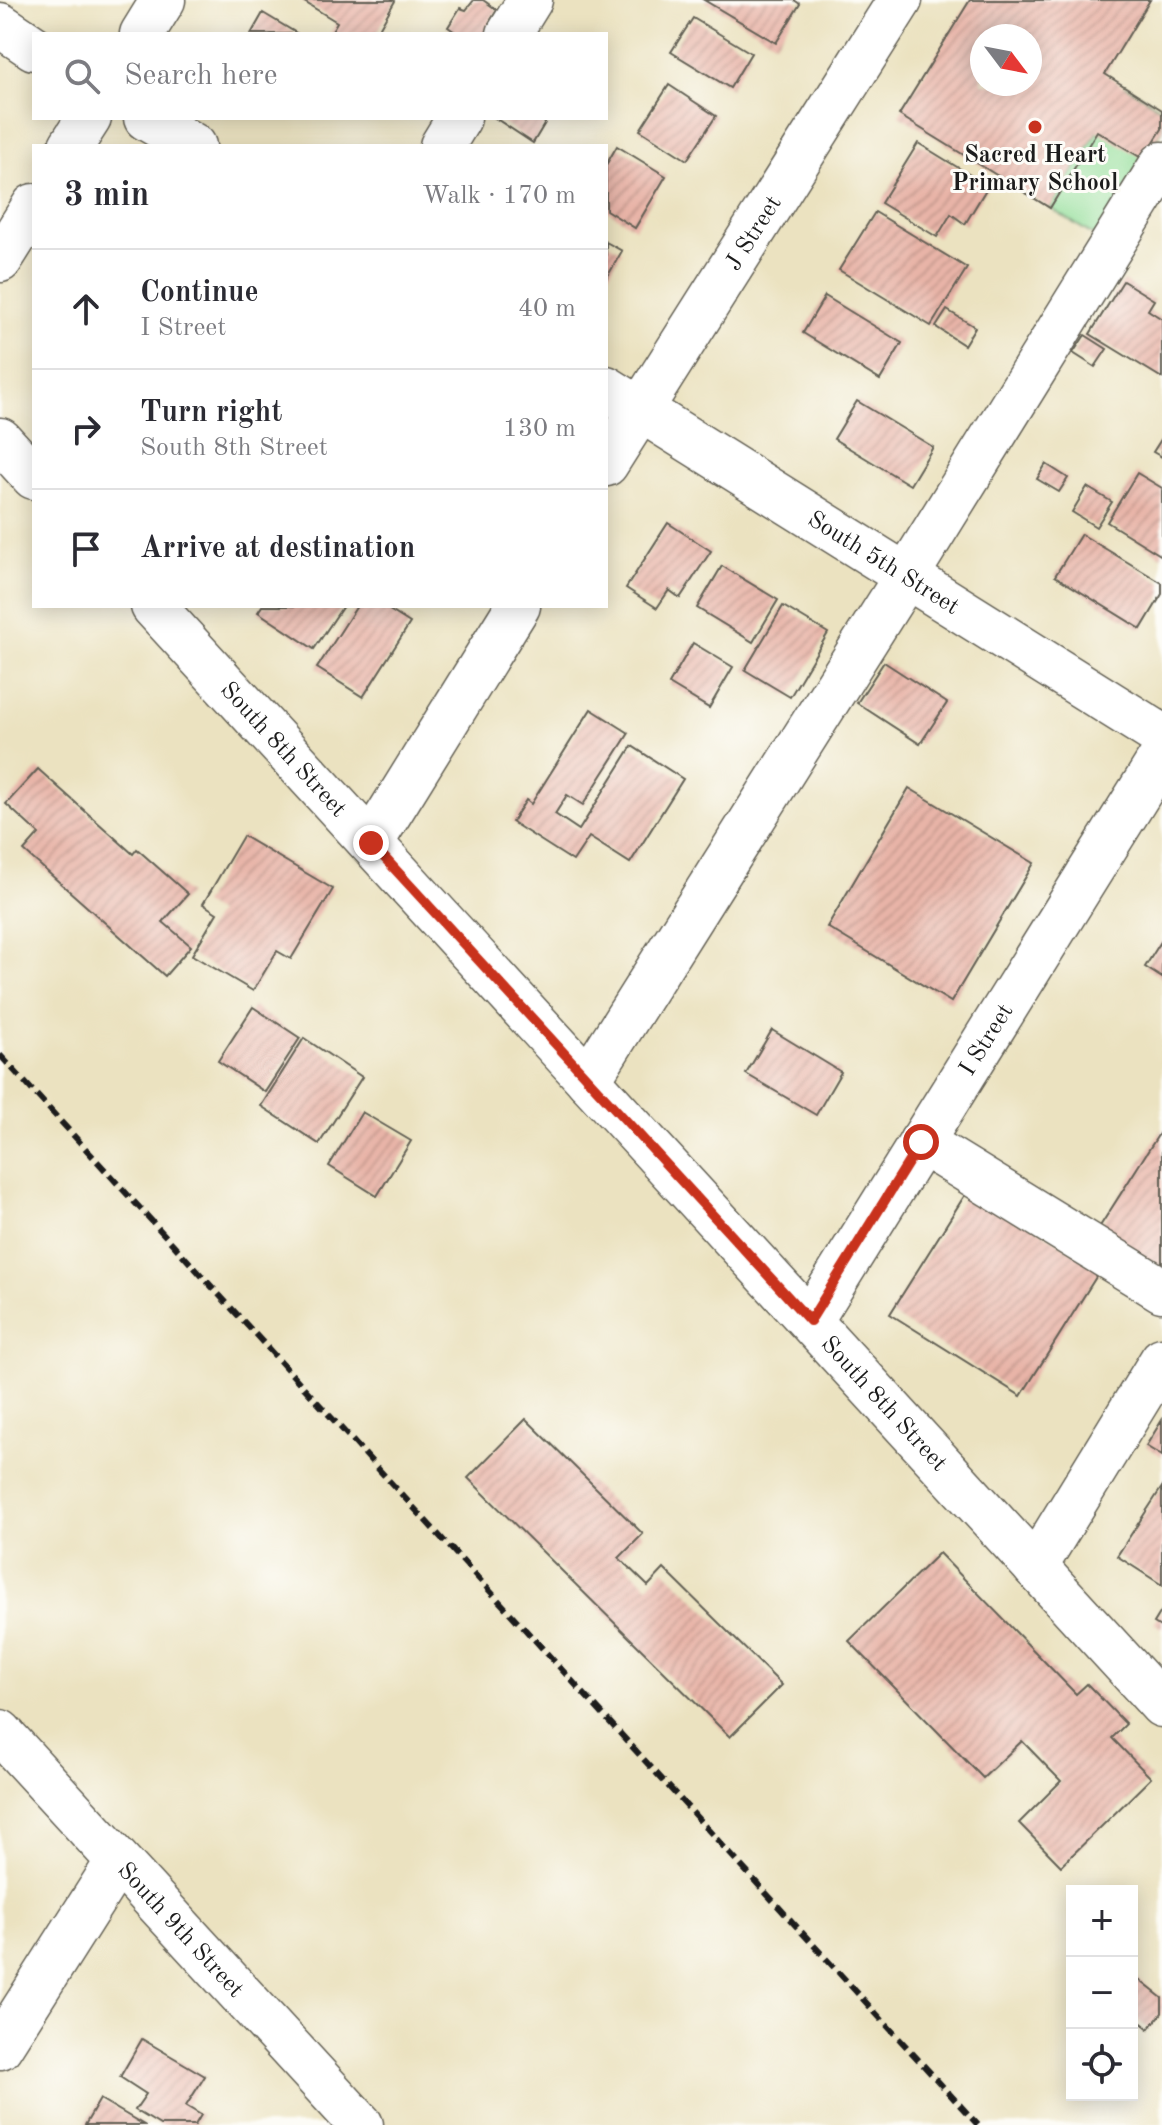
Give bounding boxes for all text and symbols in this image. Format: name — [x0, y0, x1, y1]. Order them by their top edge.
north arrow — [970, 24, 1042, 96]
search box — [32, 32, 608, 120]
icon: search — [60, 54, 104, 98]
text: Search here — [124, 61, 278, 91]
marker: Sacred Heart Primary School — [1026, 118, 1044, 136]
place label: Sacred Heart Primary School — [952, 144, 1118, 196]
text: 3 min — [64, 179, 149, 213]
text: Walk · 170 m — [422, 183, 576, 209]
street label: J Street — [722, 192, 787, 275]
text: Continue — [140, 278, 259, 308]
icon: ahead — [64, 287, 108, 331]
text: 40 m — [518, 296, 576, 322]
text: I Street — [140, 315, 226, 341]
text: Turn right — [140, 398, 282, 428]
icon: right — [64, 407, 108, 451]
text: 130 m — [503, 416, 576, 442]
text: South 8th Street — [140, 435, 328, 461]
street label: South 5th Street — [803, 507, 963, 620]
icon: arrive — [64, 527, 108, 571]
text: Arrive at destination — [140, 534, 415, 564]
street label: South 8th Street — [215, 678, 350, 822]
route end — [353, 825, 389, 861]
street label: I Street — [956, 1000, 1019, 1080]
route start — [903, 1124, 939, 1160]
street label: South 8th Street — [816, 1332, 951, 1476]
street label: South 9th Street — [112, 1859, 247, 2003]
map controls — [1066, 1885, 1138, 2101]
button: + — [1066, 1885, 1138, 1957]
button: − — [1066, 1957, 1138, 2029]
button: locate — [1066, 2029, 1138, 2101]

